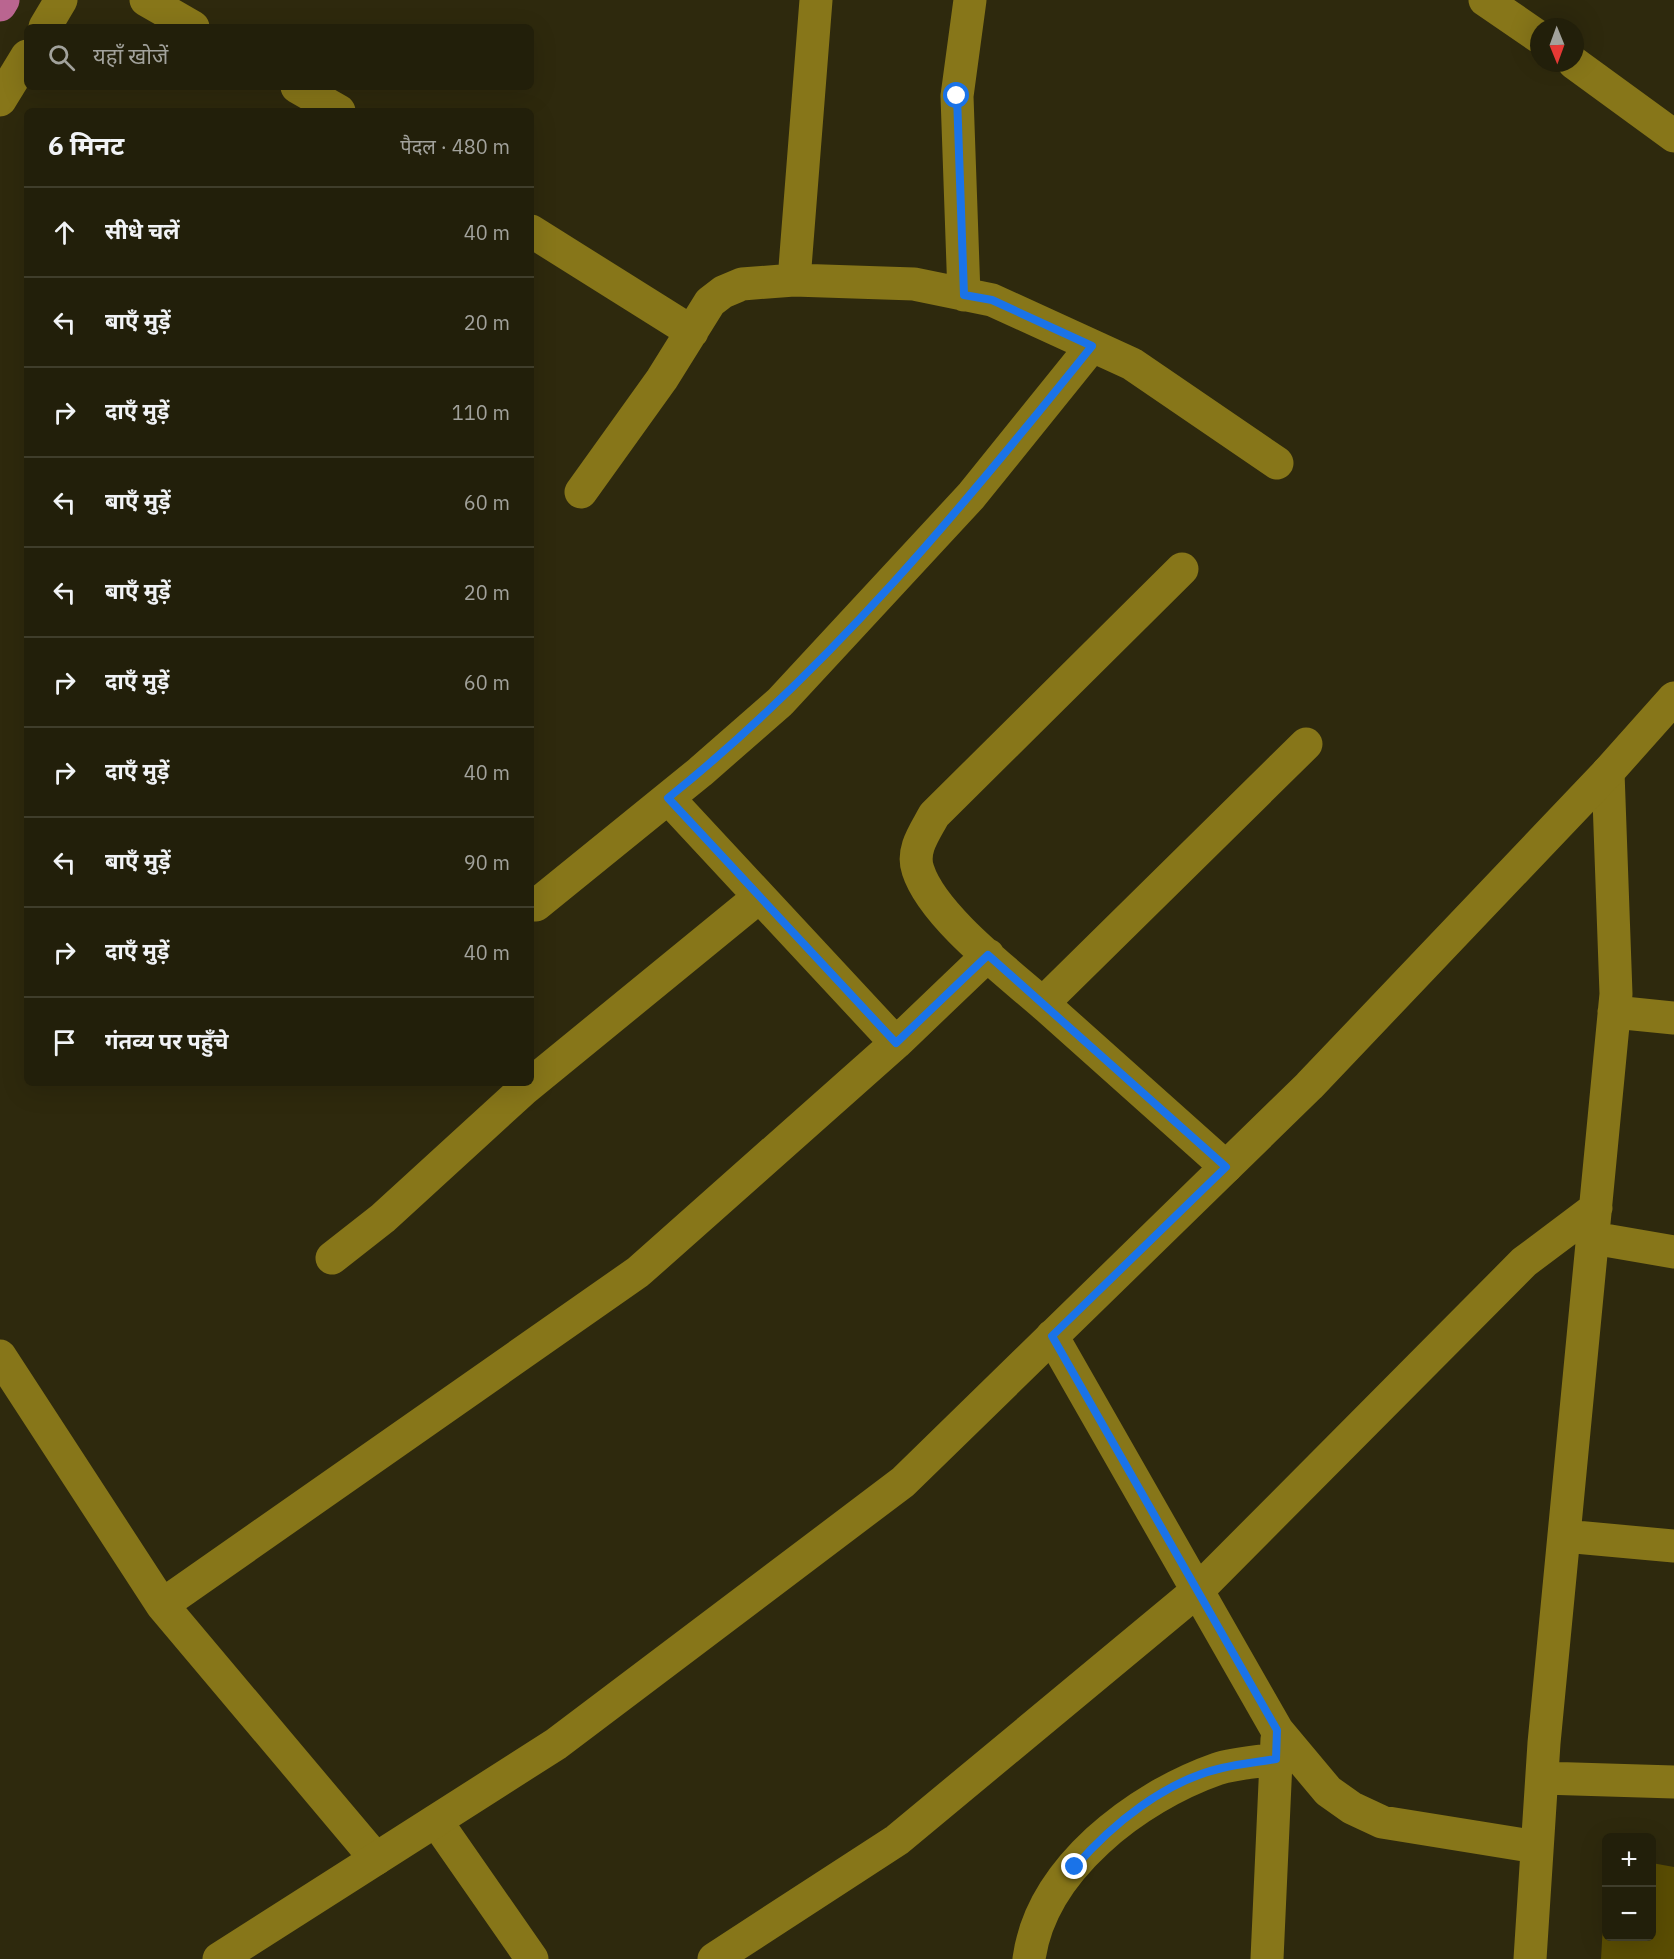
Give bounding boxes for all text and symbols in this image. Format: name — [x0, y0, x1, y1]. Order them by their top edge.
north arrow — [1530, 18, 1584, 72]
search box — [24, 24, 534, 90]
icon: search — [45, 41, 78, 74]
text: यहाँ खोजें — [93, 41, 168, 70]
route start — [943, 82, 969, 108]
text: 6 मिनट — [48, 128, 124, 162]
text: पैदल · 480 m — [400, 133, 510, 160]
icon: ahead — [48, 216, 81, 249]
text: सीधे चलें — [105, 216, 180, 245]
text: 40 m — [464, 219, 510, 246]
icon: left — [48, 306, 81, 339]
text: बाएँ मुड़ें — [105, 306, 171, 335]
text: 20 m — [464, 309, 510, 336]
icon: right — [48, 396, 81, 429]
text: दाएँ मुड़ें — [105, 396, 169, 425]
text: 110 m — [452, 399, 510, 426]
icon: left — [48, 486, 81, 519]
text: बाएँ मुड़ें — [105, 486, 171, 515]
text: 60 m — [464, 489, 510, 516]
icon: left — [48, 576, 81, 609]
text: बाएँ मुड़ें — [105, 576, 171, 605]
text: 20 m — [464, 579, 510, 606]
icon: right — [48, 666, 81, 699]
text: दाएँ मुड़ें — [105, 666, 169, 695]
text: 60 m — [464, 669, 510, 696]
icon: right — [48, 756, 81, 789]
text: दाएँ मुड़ें — [105, 756, 169, 785]
text: 40 m — [464, 759, 510, 786]
icon: left — [48, 846, 81, 879]
text: बाएँ मुड़ें — [105, 846, 171, 875]
text: 90 m — [464, 849, 510, 876]
icon: right — [48, 936, 81, 969]
text: दाएँ मुड़ें — [105, 936, 169, 965]
text: 40 m — [464, 939, 510, 966]
icon: arrive — [48, 1026, 81, 1059]
text: गंतव्य पर पहुँचे — [105, 1026, 229, 1055]
map controls — [1602, 1833, 1656, 1941]
button: + — [1602, 1833, 1656, 1887]
route end — [1061, 1853, 1087, 1879]
button: − — [1602, 1887, 1656, 1941]

